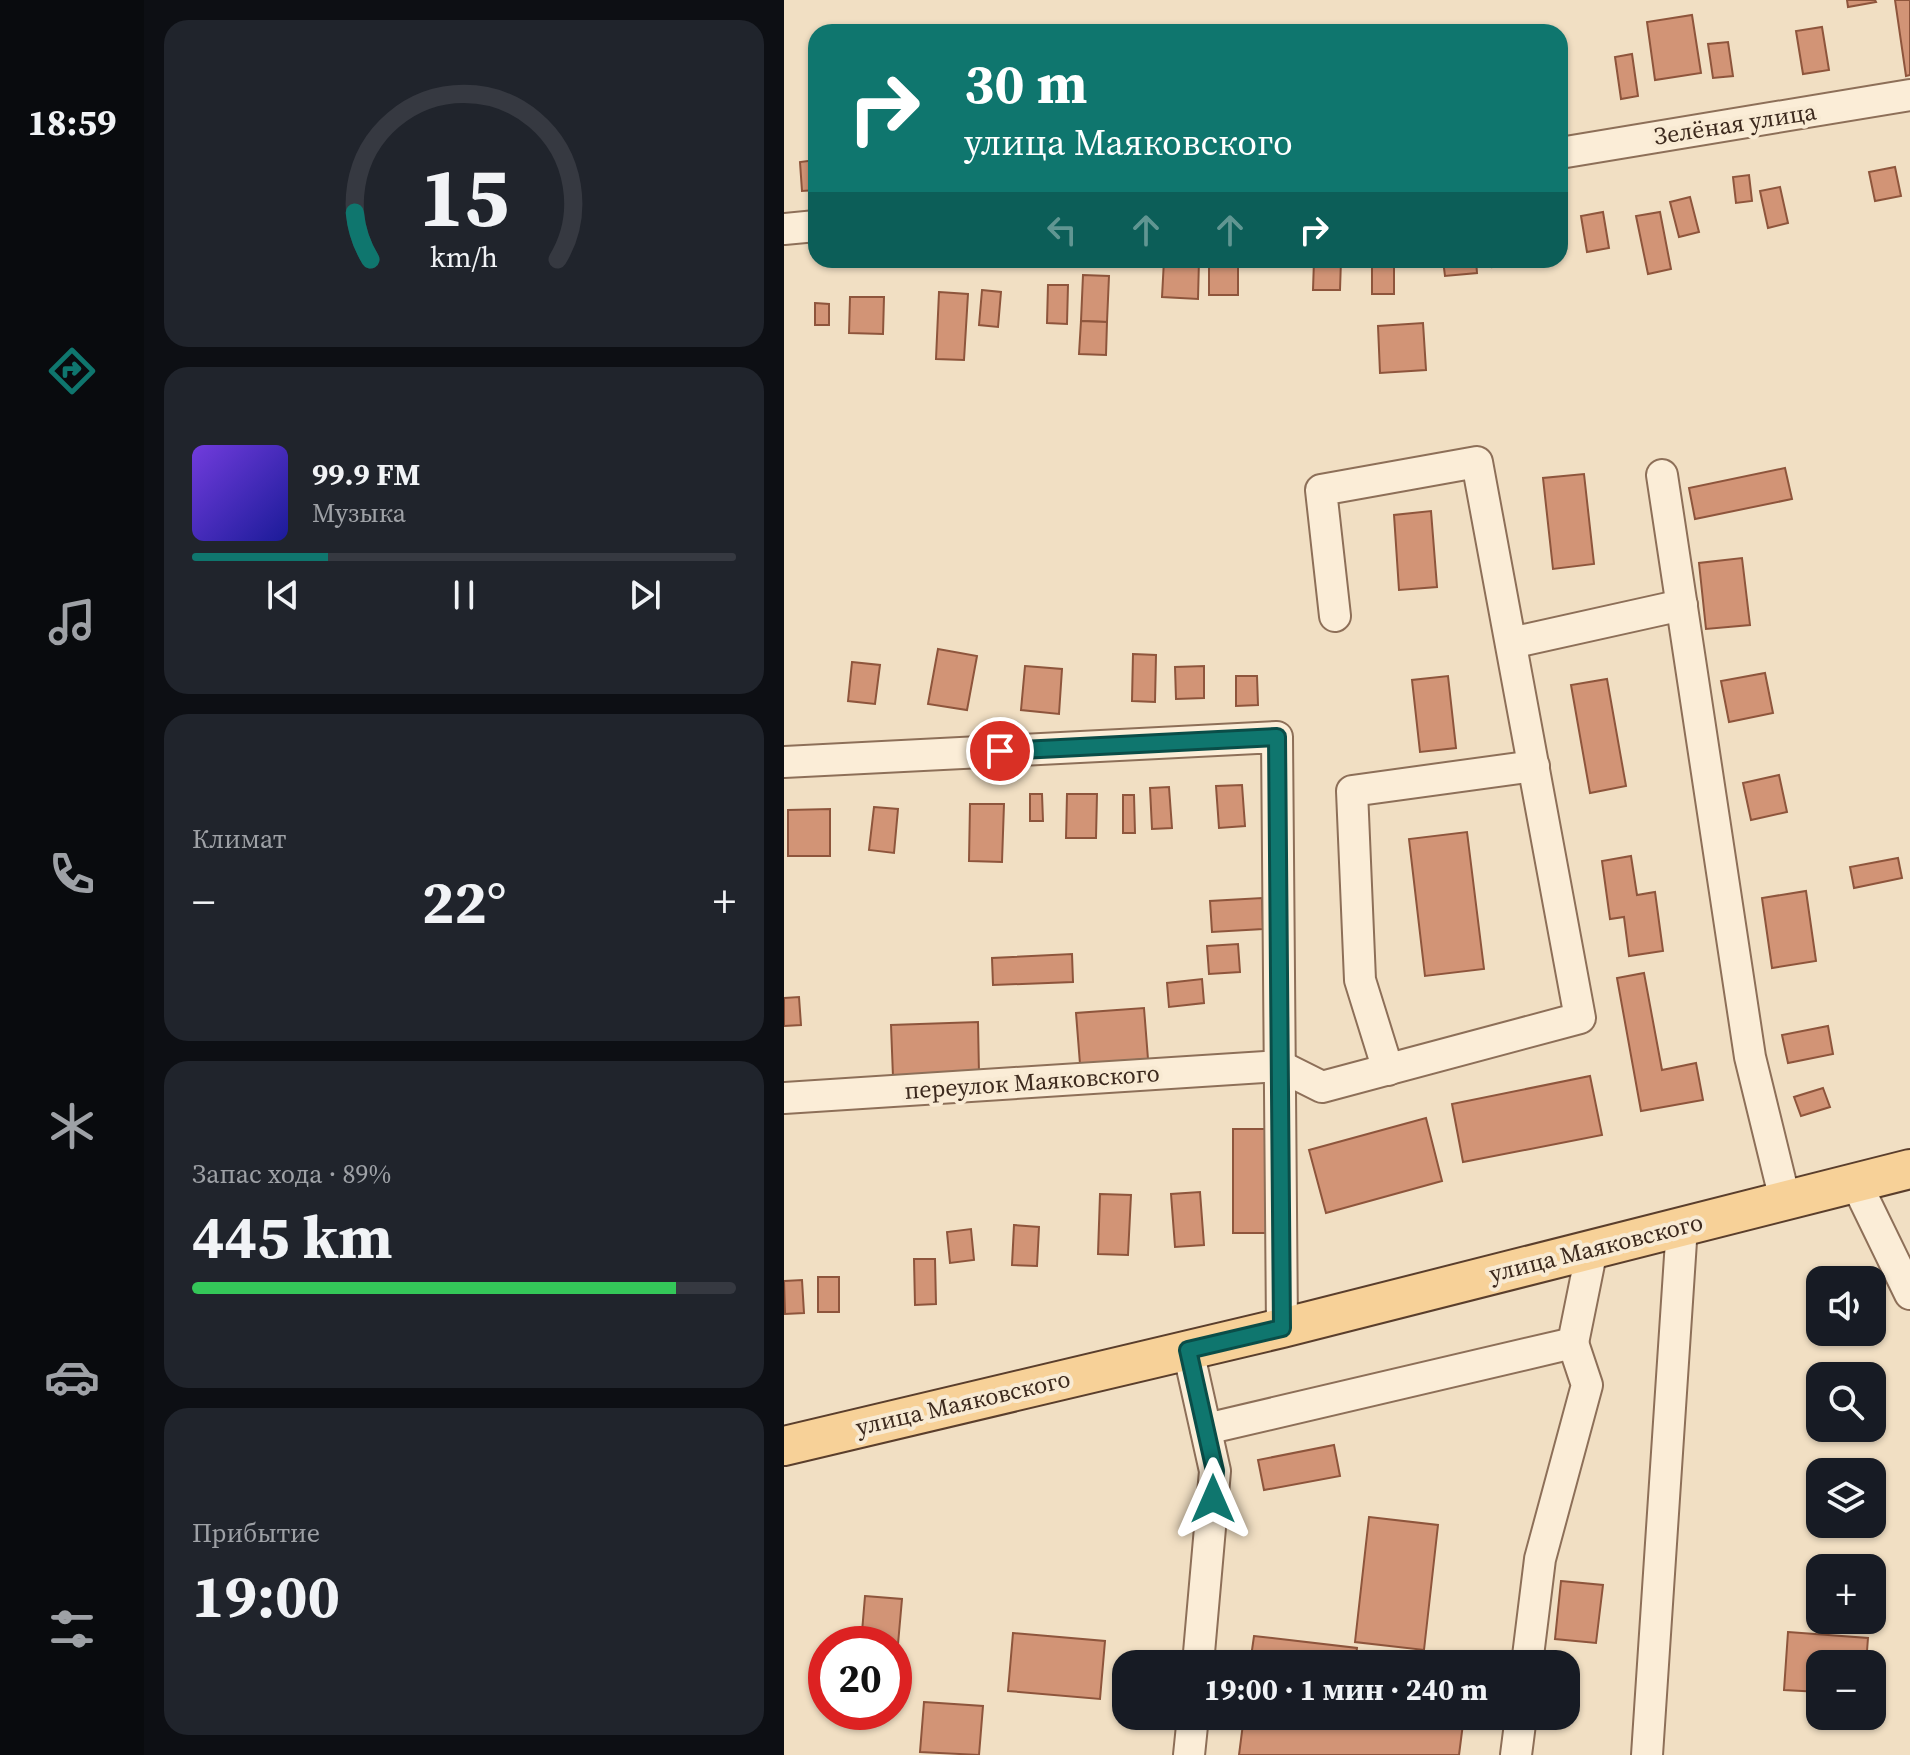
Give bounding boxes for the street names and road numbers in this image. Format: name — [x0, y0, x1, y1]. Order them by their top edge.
street label: Зелёная улица — [1651, 94, 1819, 153]
street label: переулок Маяковского — [903, 1056, 1161, 1107]
street label: улица Маяковского — [1486, 1205, 1706, 1290]
street label: улица Маяковского — [852, 1362, 1073, 1443]

